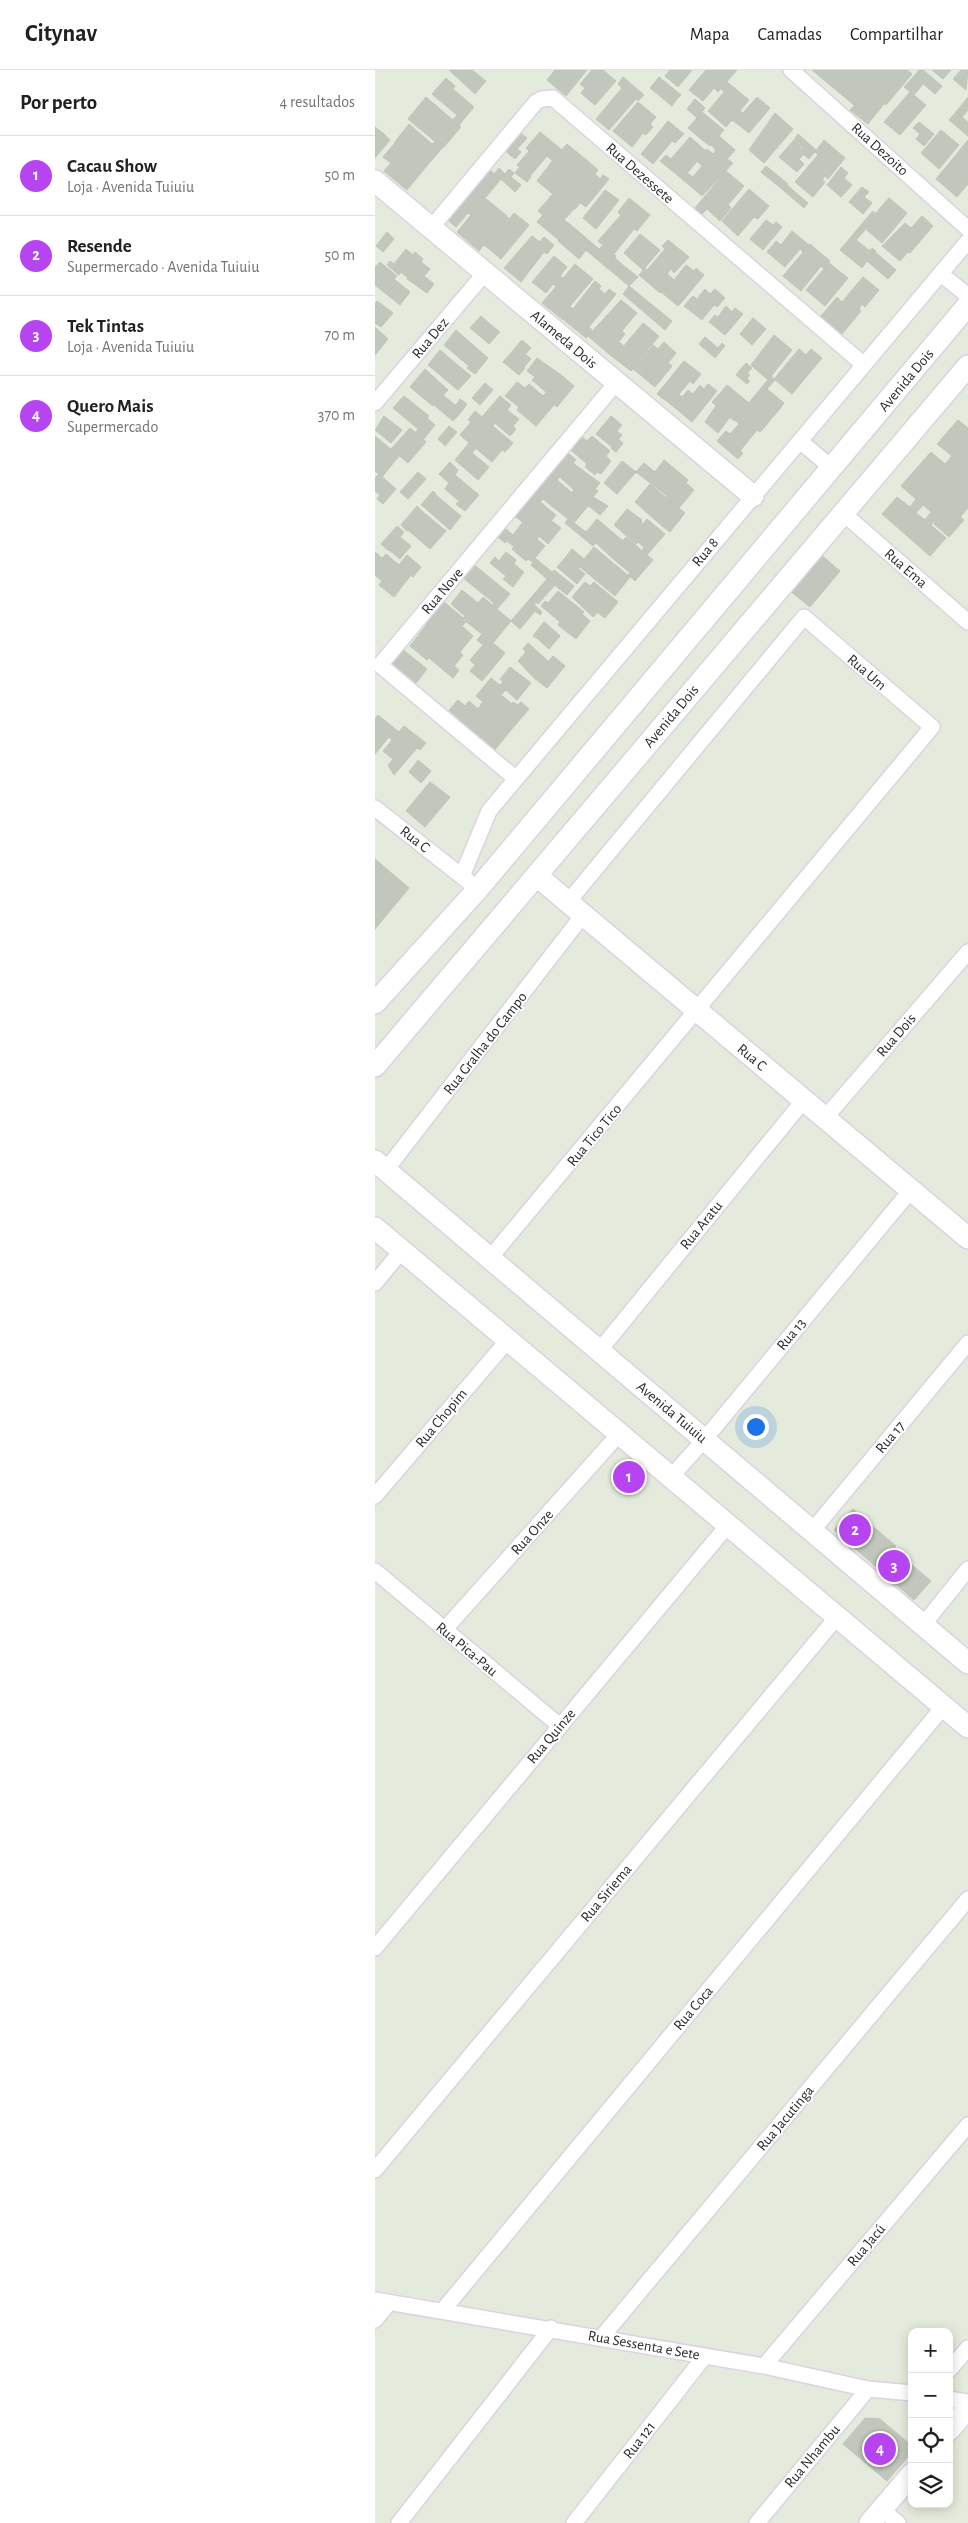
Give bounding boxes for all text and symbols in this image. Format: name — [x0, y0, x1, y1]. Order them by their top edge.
text: Citynav — [25, 22, 97, 46]
text: Mapa — [690, 26, 729, 44]
text: Camadas — [757, 26, 822, 44]
text: Compartilhar — [850, 26, 943, 44]
text: Por perto — [20, 92, 97, 113]
text: 4 resultados — [280, 94, 355, 110]
street label: Rua Dezoito — [848, 120, 911, 179]
street label: Rua Dezessete — [603, 140, 676, 207]
text: Cacau Show — [67, 157, 157, 176]
text: 1 — [33, 167, 39, 183]
text: 50 m — [324, 167, 355, 183]
text: Loja · Avenida Tuiuiu — [67, 179, 194, 195]
text: Resende — [67, 237, 132, 256]
text: 2 — [32, 247, 40, 263]
text: 50 m — [324, 247, 355, 263]
text: Supermercado · Avenida Tuiuiu — [67, 259, 259, 275]
street label: Alameda Dois — [528, 307, 600, 371]
street label: Rua Dez — [409, 315, 452, 361]
text: Tek Tintas — [67, 317, 144, 336]
text: 3 — [33, 327, 39, 343]
text: 70 m — [324, 327, 355, 343]
text: Loja · Avenida Tuiuiu — [67, 339, 194, 355]
street label: Avenida Dois — [876, 346, 937, 414]
text: Quero Mais — [67, 397, 153, 416]
text: 4 — [32, 407, 40, 423]
text: 370 m — [318, 407, 355, 423]
text: Supermercado — [67, 419, 158, 435]
street label: Rua 8 — [689, 535, 721, 569]
street label: Rua Ema — [881, 546, 930, 591]
street label: Rua Nove — [419, 565, 466, 617]
street label: Rua Um — [844, 652, 889, 693]
street label: Avenida Dois — [641, 682, 702, 750]
street label: Rua C — [397, 823, 432, 856]
street label: Rua Gralha do Campo — [441, 989, 530, 1097]
street label: Rua Dois — [874, 1011, 919, 1060]
street label: Rua C — [734, 1041, 769, 1074]
street label: Rua Tico Tico — [564, 1101, 624, 1169]
street label: Rua Aratu — [677, 1198, 726, 1252]
street label: Rua 13 — [774, 1316, 809, 1353]
street label: Avenida Tuiuiu — [634, 1379, 710, 1446]
street label: Rua Chopim — [413, 1386, 470, 1450]
your location — [743, 1414, 769, 1440]
street label: Rua 17 — [873, 1419, 908, 1456]
pin: 1 — [613, 1458, 645, 1496]
street label: Rua Onze — [508, 1507, 556, 1558]
pin: 2 — [839, 1511, 871, 1549]
pin: 3 — [878, 1547, 910, 1585]
street label: Rua Pica-Pau — [433, 1619, 501, 1680]
street label: Rua Quinze — [524, 1706, 579, 1767]
street label: Rua Siriema — [578, 1862, 635, 1925]
street label: Rua Coca — [671, 1983, 716, 2033]
street label: Rua Jacutinga — [754, 2083, 817, 2154]
street label: Rua Jacú — [845, 2221, 888, 2269]
street label: Rua Sessenta e Sete — [587, 2328, 701, 2363]
map controls — [908, 2328, 953, 2508]
button: + — [908, 2328, 953, 2373]
button: − — [908, 2373, 953, 2418]
button: locate — [908, 2418, 953, 2463]
street label: Rua 121 — [620, 2419, 658, 2462]
street label: Rua Nhambu — [782, 2422, 843, 2491]
pin: 4 — [864, 2430, 896, 2468]
button: layers — [908, 2463, 953, 2508]

